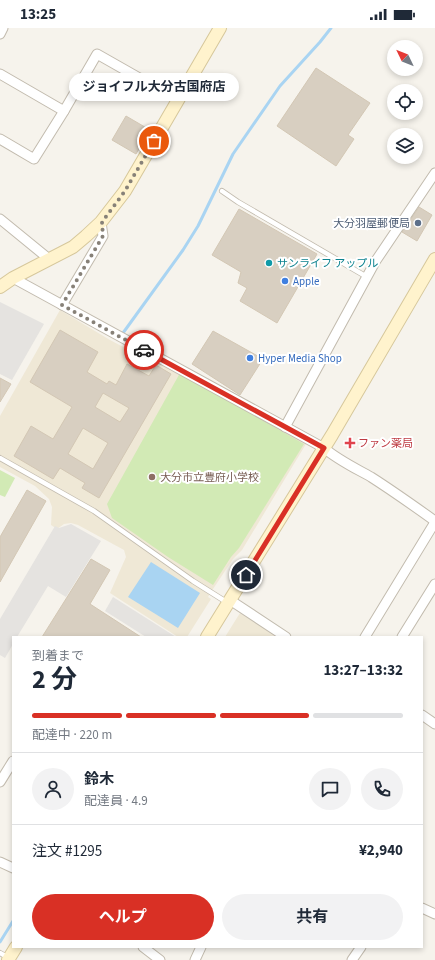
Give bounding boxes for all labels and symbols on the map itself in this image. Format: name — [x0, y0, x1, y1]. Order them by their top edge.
north arrow — [387, 40, 423, 76]
callout: ジョイフル大分古国府店 — [69, 73, 239, 101]
pin — [137, 124, 171, 158]
place label: 大分羽屋郵便局 — [333, 216, 410, 231]
marker: 大分羽屋郵便局 — [413, 218, 423, 228]
place label: サンライフ アップル — [277, 256, 378, 271]
marker: サンライフ アップル — [264, 258, 274, 268]
place label: Apple — [293, 274, 320, 289]
marker: Apple — [280, 276, 290, 286]
courier — [124, 330, 164, 370]
place label: Hyper Media Shop — [258, 351, 342, 366]
marker: Hyper Media Shop — [245, 353, 255, 363]
place label: ファン薬局 — [358, 436, 413, 451]
marker: ファン薬局 — [345, 438, 355, 448]
place label: 大分市立豊府小学校 — [160, 470, 259, 485]
marker: 大分市立豊府小学校 — [147, 472, 157, 482]
pin — [229, 558, 263, 592]

